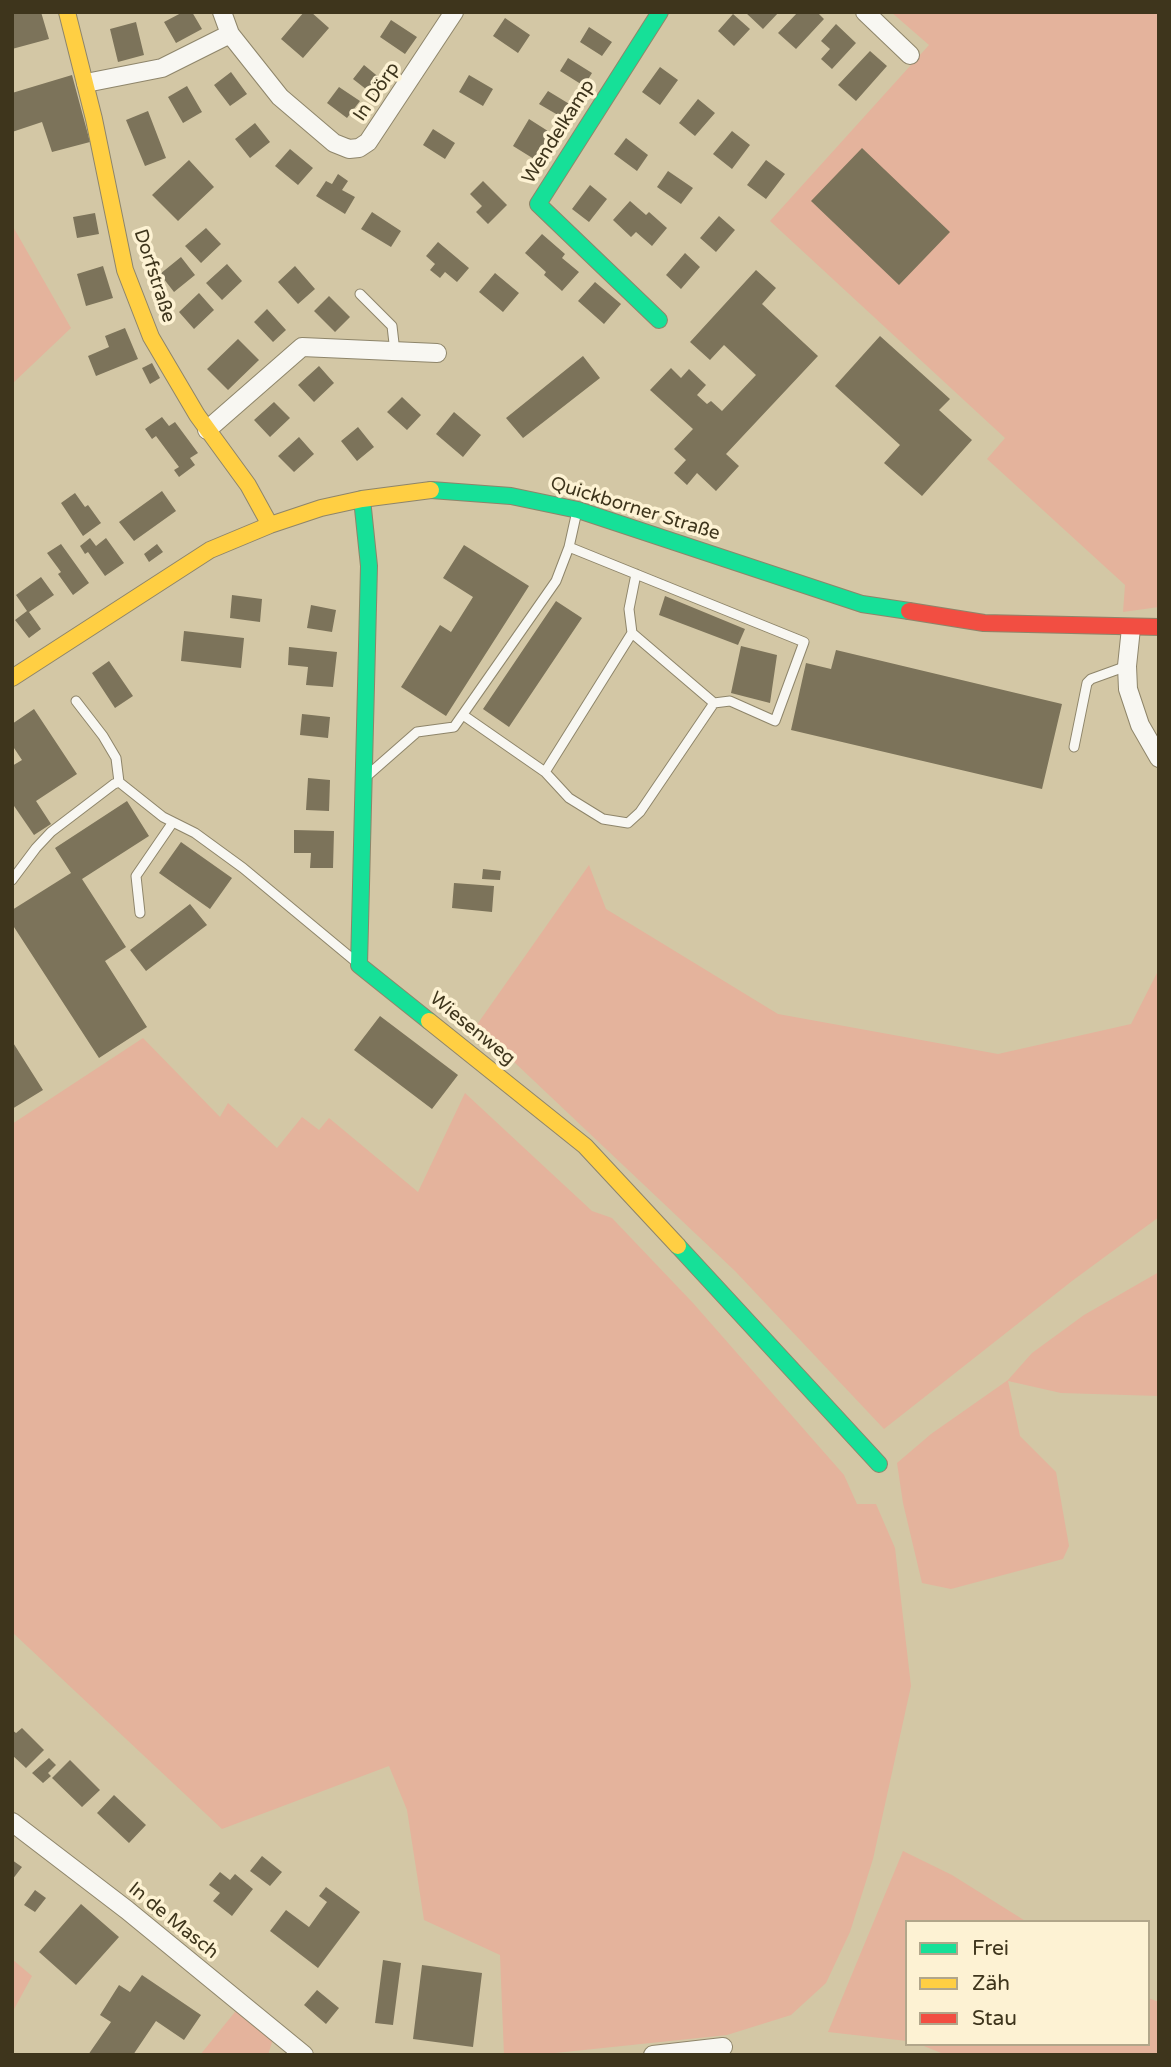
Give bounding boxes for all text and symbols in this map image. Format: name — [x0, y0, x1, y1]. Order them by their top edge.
street label: In Dörp — [349, 58, 405, 126]
street label: Wendelkamp — [518, 76, 600, 188]
street label: Dorfstraße — [128, 227, 180, 325]
street label: Quickborner Straße — [547, 472, 723, 546]
street label: Wiesenweg — [425, 988, 519, 1070]
street label: In de Masch — [123, 1878, 223, 1964]
legend — [905, 1920, 1150, 2046]
text: Frei — [972, 1936, 1009, 1961]
text: Zäh — [972, 1971, 1010, 1996]
text: Stau — [972, 2006, 1017, 2031]

